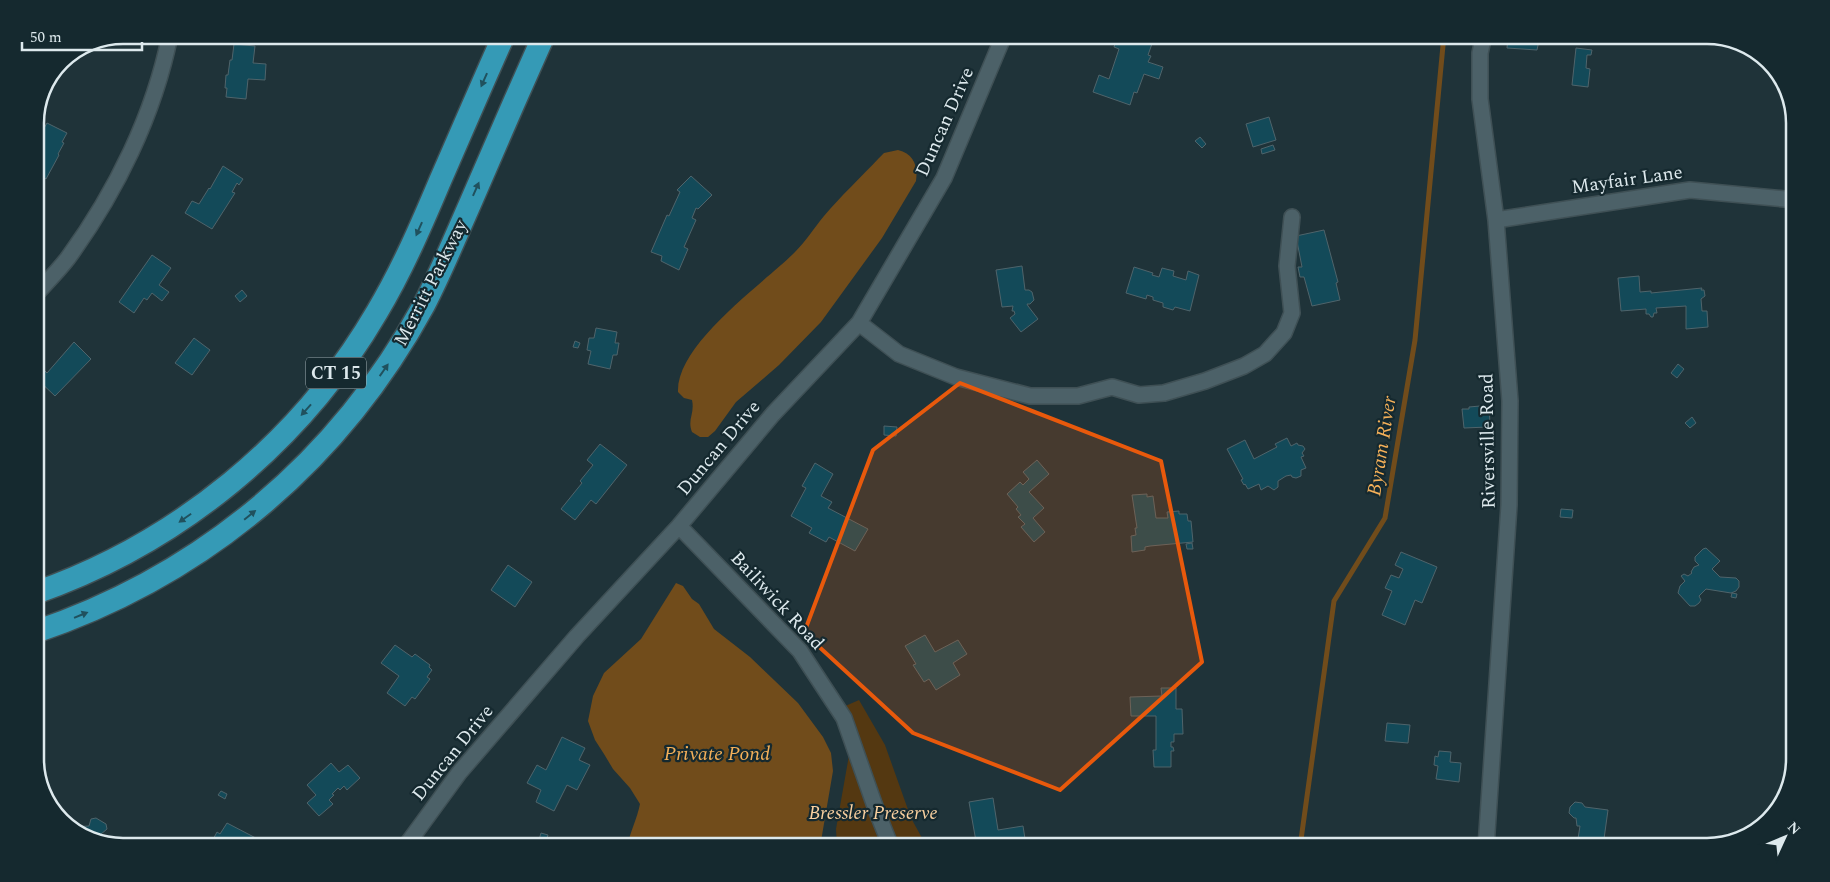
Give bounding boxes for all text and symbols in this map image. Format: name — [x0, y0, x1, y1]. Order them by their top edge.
scale bar — [22, 20, 142, 52]
text: 50 m — [30, 26, 62, 49]
street label: Duncan Drive — [908, 63, 982, 181]
one-way arrow — [480, 73, 488, 87]
street label: Mayfair Lane — [1569, 158, 1685, 202]
one-way arrow — [473, 182, 481, 196]
street label: Merritt Parkway — [387, 214, 476, 351]
one-way arrow — [415, 222, 423, 236]
road number: CT 15 — [306, 358, 366, 388]
one-way arrow — [379, 364, 389, 377]
street label: Riversville Road — [1472, 373, 1504, 509]
water label: Byram River — [1359, 393, 1405, 498]
street label: Duncan Drive — [670, 394, 768, 502]
one-way arrow — [300, 404, 312, 416]
one-way arrow — [243, 509, 256, 520]
one-way arrow — [178, 513, 192, 523]
street label: Bailiwick Road — [723, 545, 831, 657]
one-way arrow — [74, 611, 88, 619]
street label: Duncan Drive — [405, 698, 501, 808]
water label: Private Pond — [664, 739, 770, 769]
park label: Bressler Preserve — [808, 799, 938, 828]
north arrow — [1760, 812, 1810, 862]
text: N — [1782, 817, 1806, 840]

